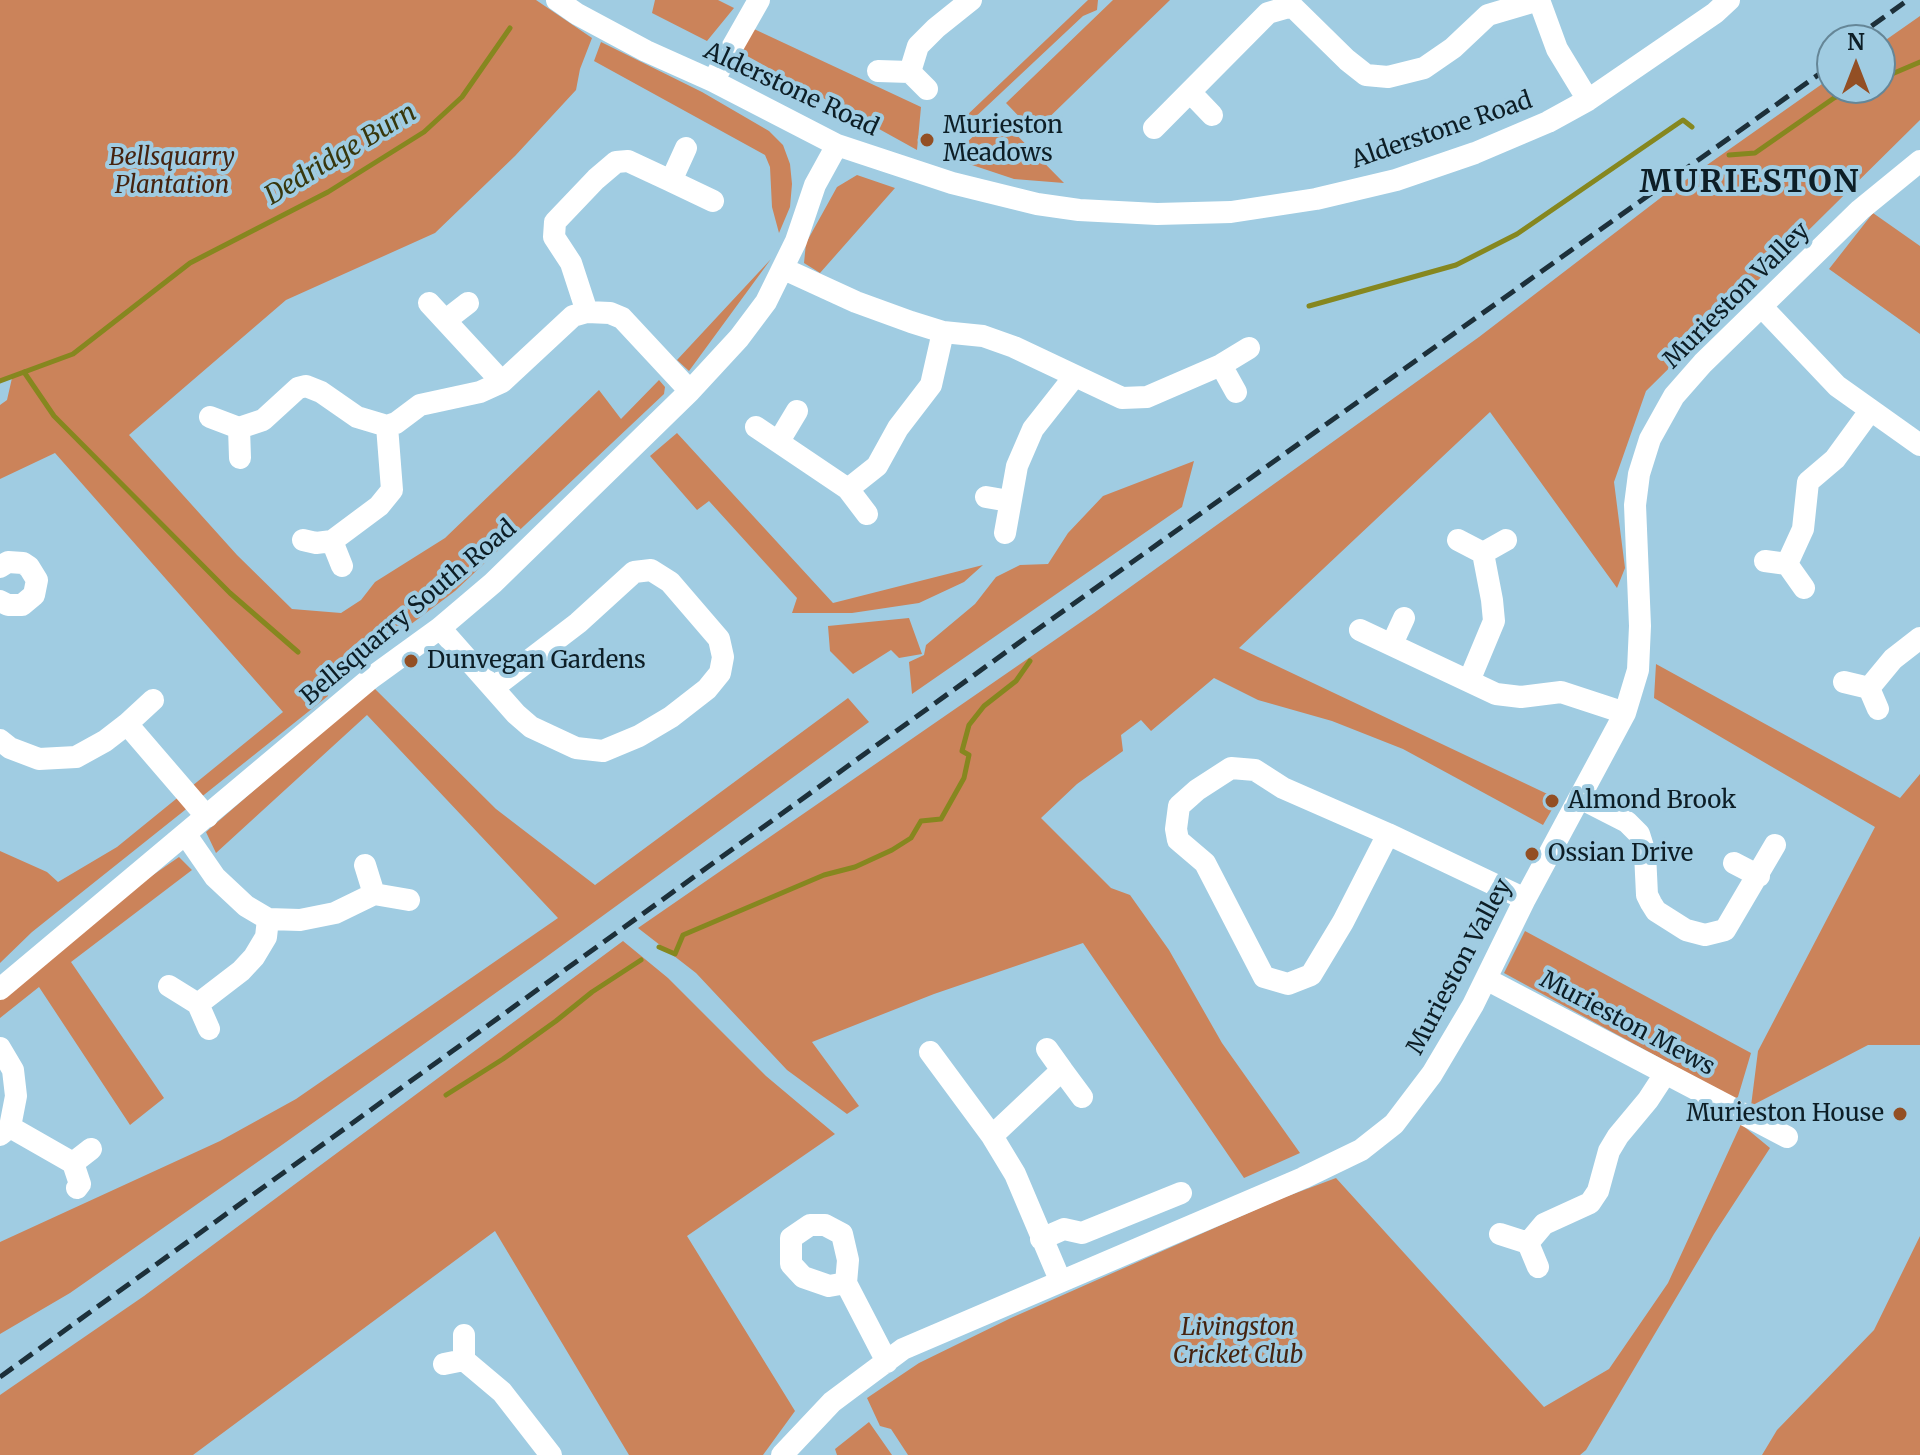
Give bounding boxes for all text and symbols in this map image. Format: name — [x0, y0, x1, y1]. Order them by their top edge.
north arrow — [1816, 24, 1896, 104]
text: N — [1847, 28, 1865, 56]
street label: Alderstone Road — [699, 37, 883, 143]
street label: Alderstone Road — [1348, 87, 1536, 175]
water label: Dedridge Burn — [260, 98, 422, 212]
place label: Murieston Meadows — [943, 112, 1063, 168]
marker: Murieston Meadows — [918, 131, 936, 149]
park label: Bellsquarry Plantation — [109, 144, 235, 200]
district label: MURIESTON — [1639, 164, 1861, 202]
street label: Murieston Valley — [1658, 217, 1816, 375]
street label: Bellsquarry South Road — [296, 515, 522, 711]
place label: Dunvegan Gardens — [427, 647, 646, 675]
marker: Dunvegan Gardens — [402, 652, 420, 670]
place label: Almond Brook — [1568, 787, 1736, 815]
marker: Almond Brook — [1543, 792, 1561, 810]
place label: Ossian Drive — [1548, 840, 1693, 868]
marker: Ossian Drive — [1523, 845, 1541, 863]
street label: Murieston Valley — [1402, 874, 1518, 1060]
street label: Murieston Mews — [1535, 966, 1719, 1082]
place label: Murieston House — [1686, 1100, 1884, 1128]
marker: Murieston House — [1891, 1105, 1909, 1123]
park label: Livingston Cricket Club — [1173, 1314, 1303, 1370]

